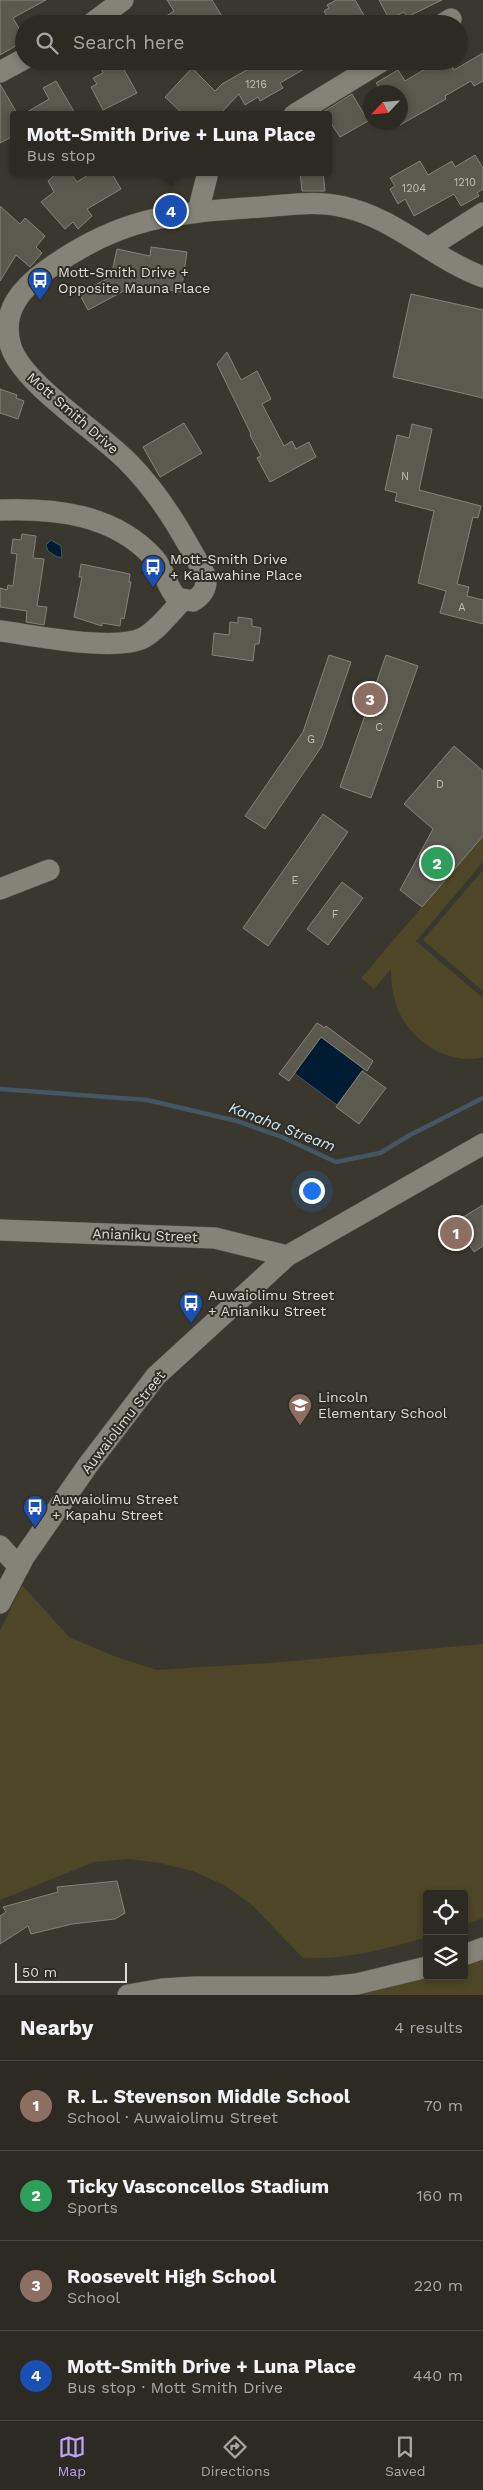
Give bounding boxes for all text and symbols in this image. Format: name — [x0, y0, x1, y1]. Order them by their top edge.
search box — [15, 15, 468, 70]
icon: search — [33, 29, 61, 57]
text: Search here — [73, 31, 184, 54]
house number: 1216 — [245, 78, 267, 91]
north arrow — [363, 85, 408, 130]
popup — [10, 111, 332, 176]
text: Mott-Smith Drive + Luna Place — [26, 123, 316, 146]
text: Bus stop — [26, 146, 95, 165]
house number: 1210 — [454, 176, 476, 189]
house number: 1204 — [402, 182, 426, 195]
pin: 4 — [155, 192, 187, 230]
place label: Mott-Smith Drive + Opposite Mauna Place — [58, 264, 210, 296]
bus stop icon: Mott-Smith Drive + Opposite Mauna Place — [27, 267, 53, 301]
street label: Mott Smith Drive — [24, 369, 122, 457]
house number: N — [401, 470, 409, 483]
place label: Mott-Smith Drive + Kalawahine Place — [170, 551, 302, 583]
bus stop icon: Mott-Smith Drive + Kalawahine Place — [140, 554, 166, 588]
house number: A — [458, 601, 466, 614]
pin: 3 — [354, 680, 386, 718]
house number: C — [375, 721, 383, 734]
house number: G — [307, 733, 315, 746]
house number: D — [436, 778, 444, 791]
pin: 2 — [421, 844, 453, 882]
house number: E — [291, 874, 299, 887]
house number: F — [332, 908, 339, 921]
water label: Kanaha Stream — [226, 1098, 338, 1156]
your location — [299, 1178, 325, 1204]
pin: 1 — [440, 1214, 472, 1252]
street label: Anianiku Street — [92, 1225, 198, 1245]
place label: Auwaiolimu Street + Anianiku Street — [208, 1287, 334, 1319]
bus stop icon: Auwaiolimu Street + Anianiku Street — [178, 1290, 204, 1324]
street label: Auwaiolimu Street — [78, 1367, 168, 1477]
place label: Lincoln Elementary School — [318, 1389, 448, 1421]
school or university icon: Lincoln Elementary School — [287, 1392, 313, 1426]
place label: Auwaiolimu Street + Kapahu Street — [52, 1491, 178, 1523]
bus stop icon: Auwaiolimu Street + Kapahu Street — [22, 1494, 48, 1528]
map controls — [423, 1890, 468, 1980]
button: locate — [423, 1890, 468, 1935]
button: layers — [423, 1935, 468, 1980]
scale bar — [15, 1960, 128, 1983]
text: 50 m — [22, 1964, 57, 1980]
text: Nearby — [20, 2015, 93, 2040]
text: 4 results — [394, 2018, 463, 2037]
text: R. L. Stevenson Middle School — [67, 2085, 350, 2108]
text: 1 — [33, 2096, 39, 2115]
text: 70 m — [424, 2096, 463, 2115]
text: School · Auwaiolimu Street — [67, 2108, 278, 2127]
text: Ticky Vasconcellos Stadium — [67, 2175, 329, 2198]
text: 2 — [31, 2186, 41, 2205]
text: 160 m — [416, 2186, 463, 2205]
text: Sports — [67, 2198, 118, 2217]
text: Roosevelt High School — [67, 2265, 276, 2288]
text: 3 — [31, 2276, 41, 2295]
text: 220 m — [414, 2276, 463, 2295]
text: School — [67, 2288, 120, 2307]
text: Mott-Smith Drive + Luna Place — [67, 2355, 356, 2378]
text: 4 — [31, 2366, 41, 2385]
text: 440 m — [413, 2366, 463, 2385]
text: Bus stop · Mott Smith Drive — [67, 2378, 283, 2397]
tab: Map — [57, 2433, 86, 2479]
tab: Directions — [201, 2433, 270, 2479]
tab: Saved — [385, 2433, 426, 2479]

